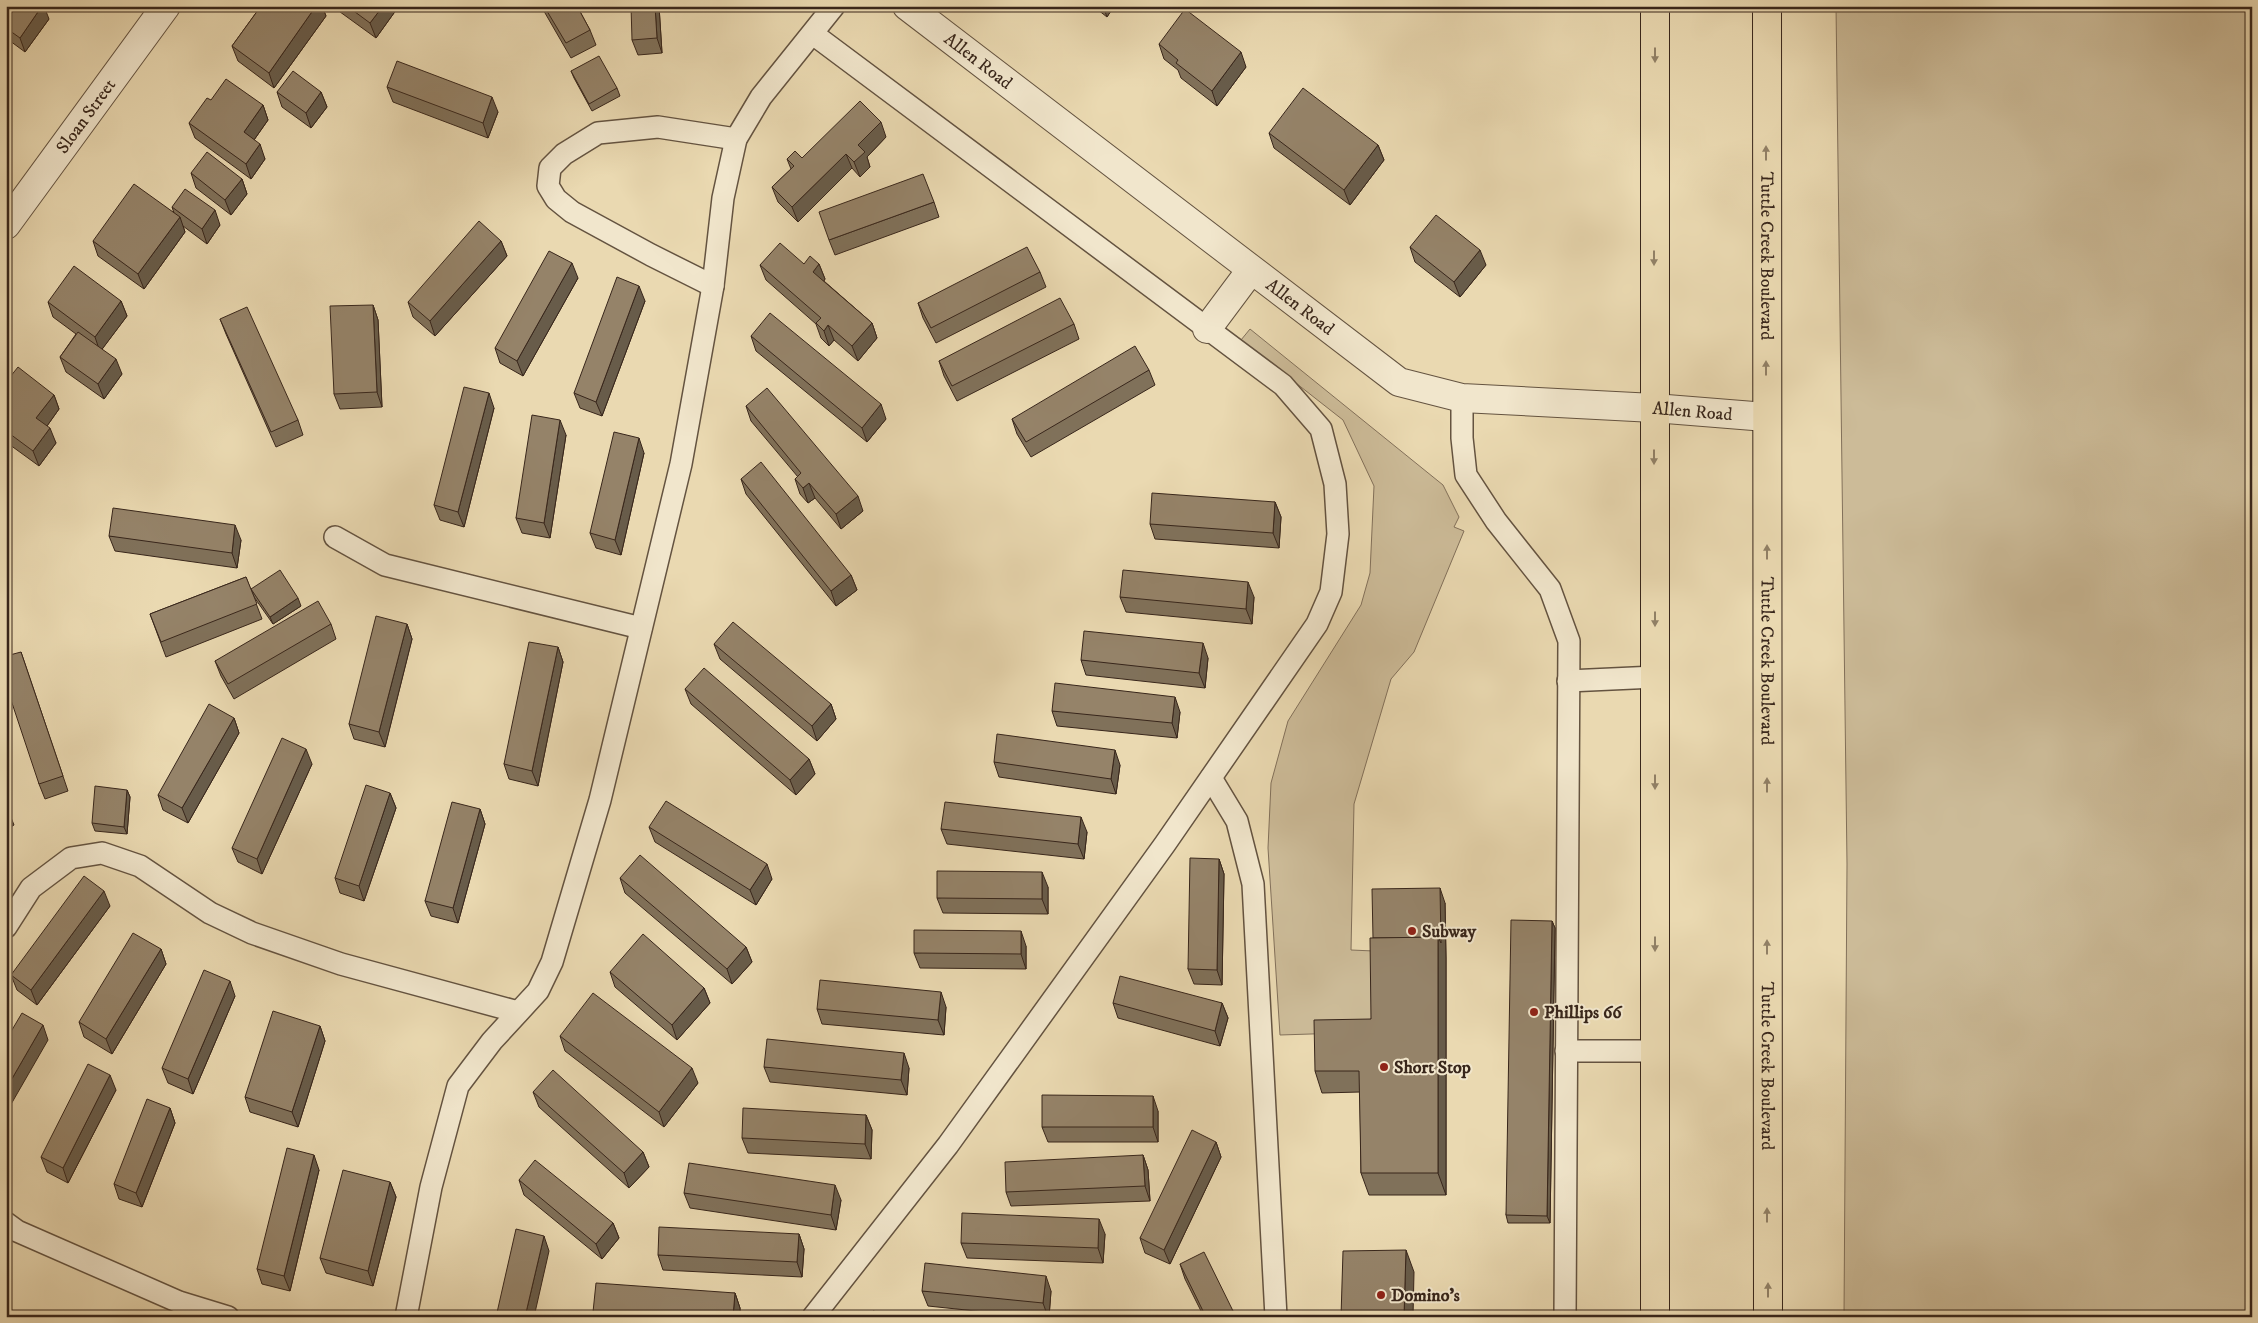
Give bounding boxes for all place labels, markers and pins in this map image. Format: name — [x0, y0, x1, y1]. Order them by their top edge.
place label: Subway — [1422, 921, 1477, 943]
marker: Subway — [1406, 925, 1418, 937]
place label: Phillips 66 — [1544, 1002, 1623, 1024]
marker: Phillips 66 — [1528, 1006, 1540, 1018]
place label: Short Stop — [1394, 1057, 1471, 1079]
marker: Short Stop — [1378, 1061, 1390, 1073]
place label: Domino's — [1391, 1285, 1460, 1307]
marker: Domino's — [1375, 1289, 1387, 1301]

